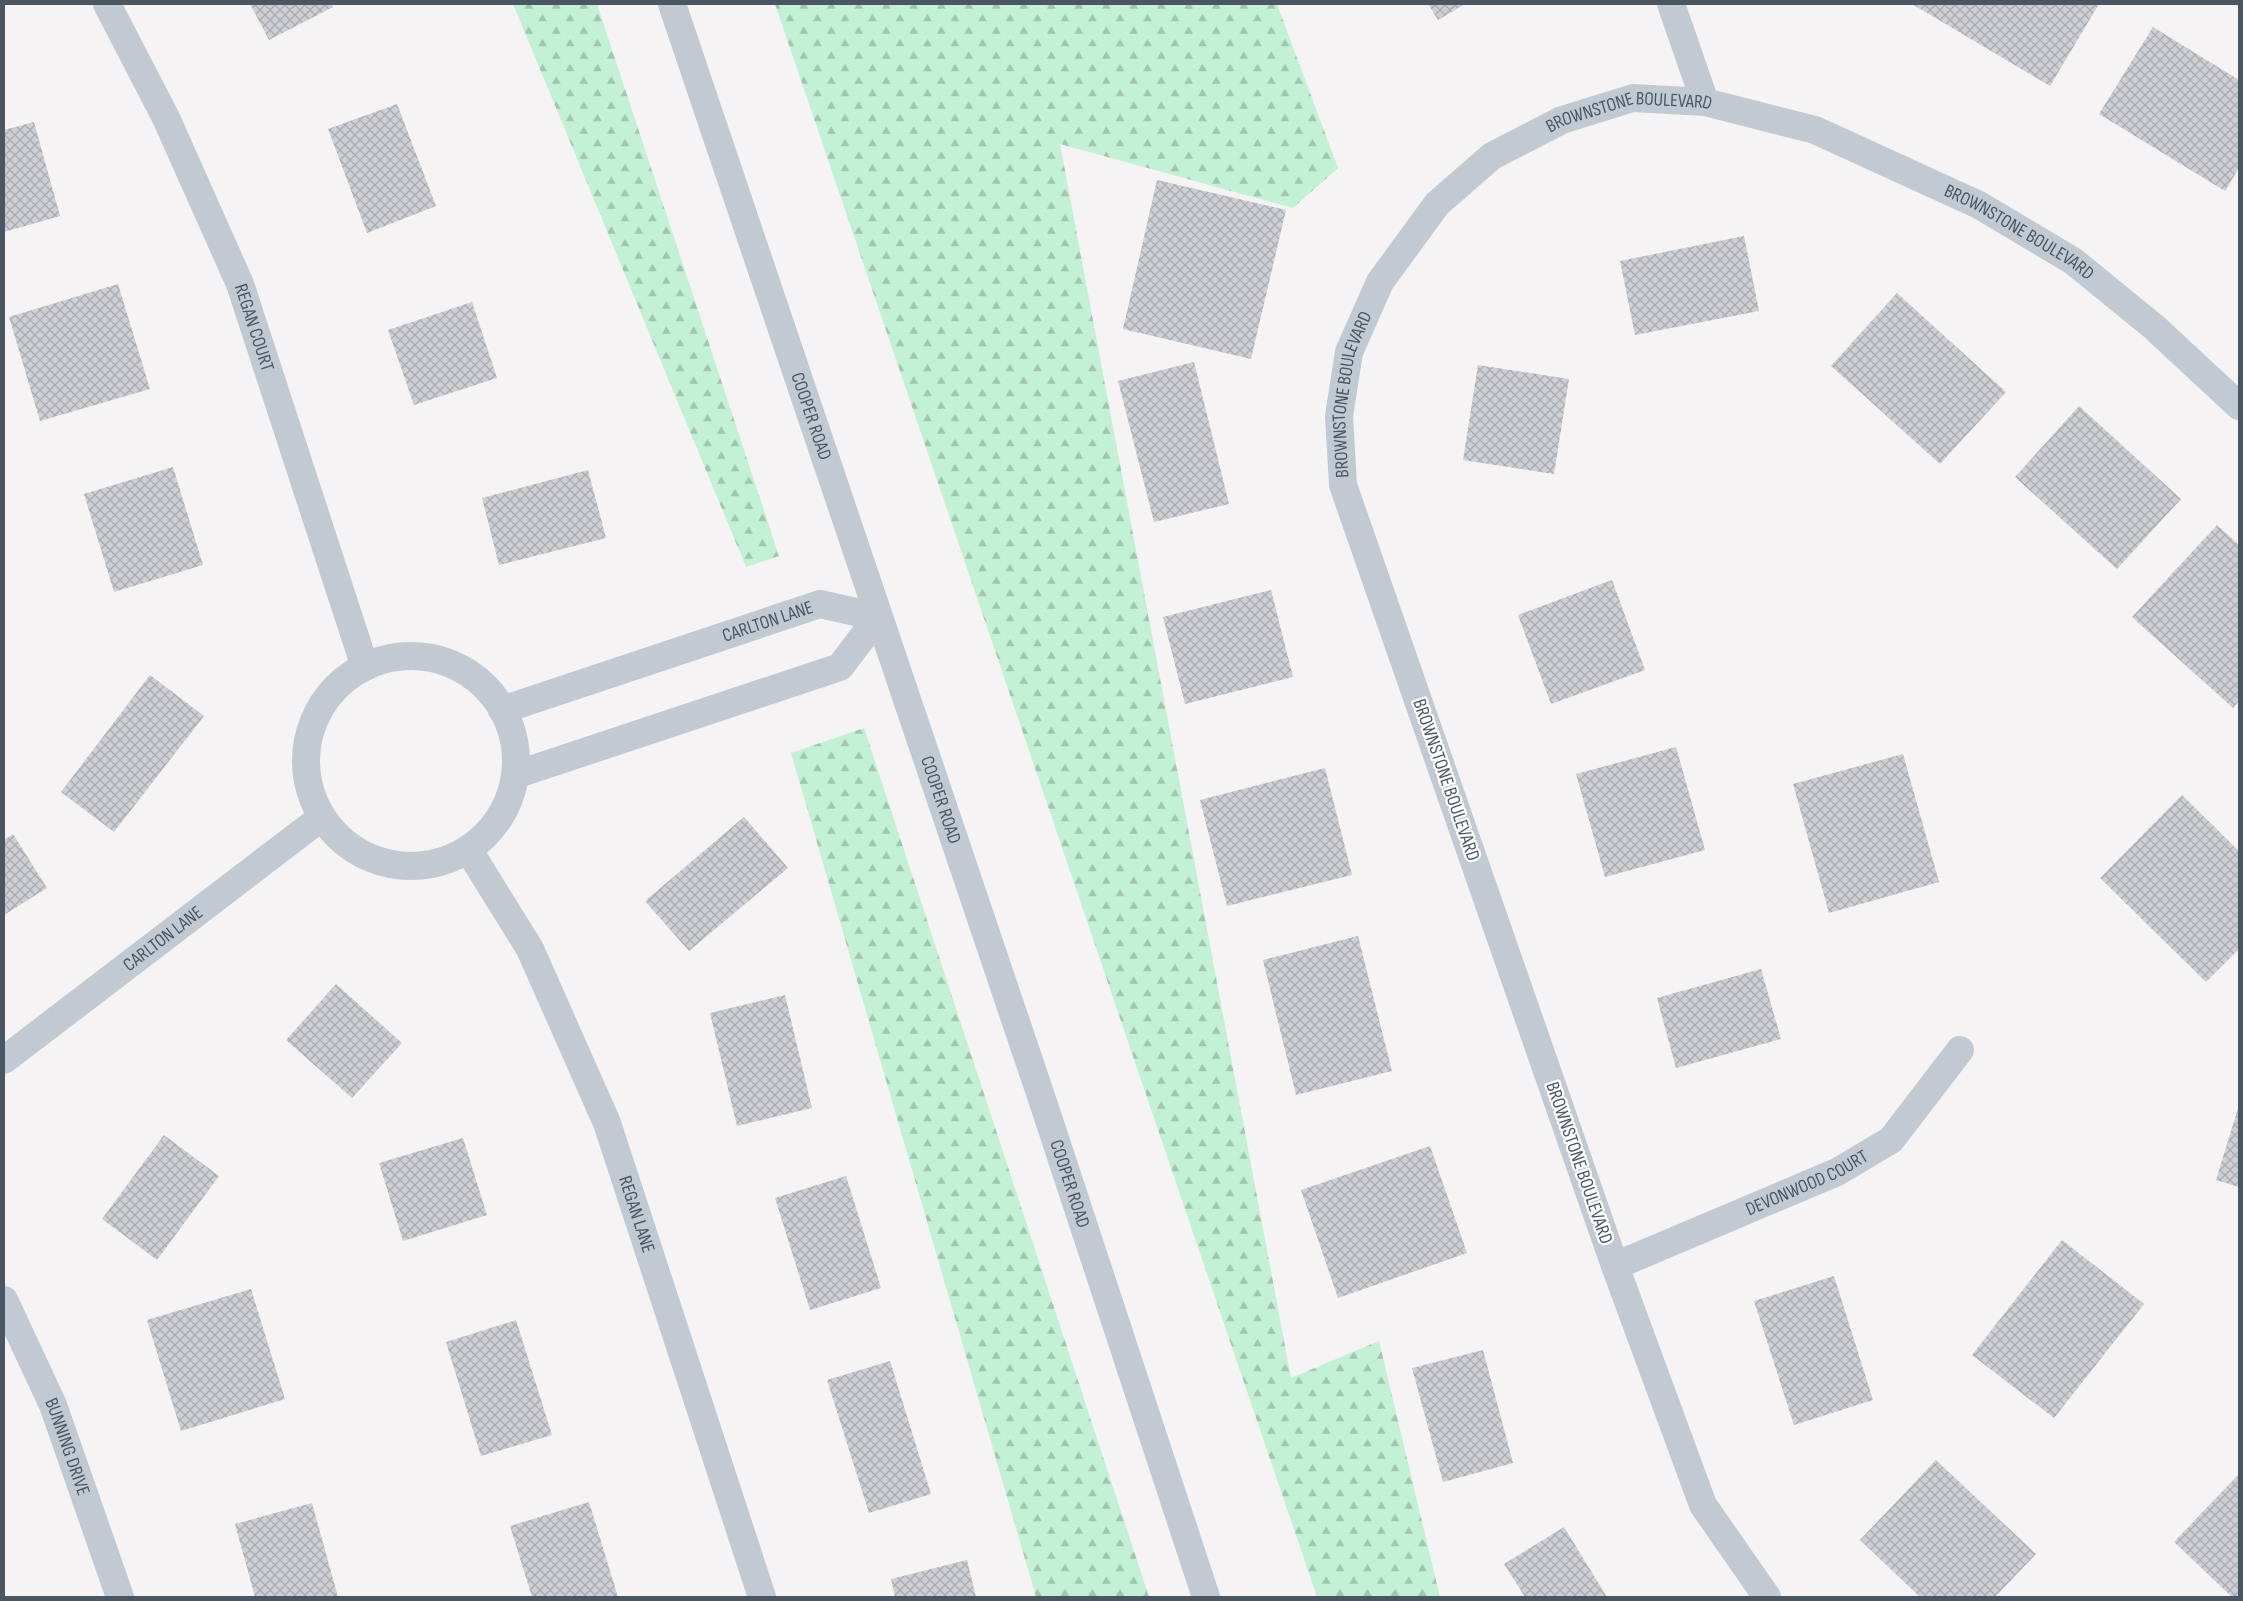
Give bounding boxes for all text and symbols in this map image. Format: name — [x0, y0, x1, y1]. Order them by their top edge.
street label: BROWNSTONE BOULEVARD — [1542, 87, 1715, 138]
street label: BROWNSTONE BOULEVARD — [1941, 179, 2099, 285]
street label: REGAN COURT — [229, 281, 279, 375]
street label: BROWNSTONE BOULEVARD — [1327, 308, 1377, 479]
street label: COOPER ROAD — [786, 369, 837, 463]
street label: CARLTON LANE — [719, 596, 816, 647]
street label: BROWNSTONE BOULEVARD — [1407, 696, 1485, 864]
street label: COOPER ROAD — [915, 753, 966, 847]
street label: CARLTON LANE — [118, 901, 207, 976]
street label: BROWNSTONE BOULEVARD — [1540, 1079, 1618, 1247]
street label: COOPER ROAD — [1045, 1137, 1095, 1230]
street label: DEVONWOOD COURT — [1742, 1145, 1872, 1221]
street label: REGAN LANE — [614, 1173, 660, 1256]
street label: BUNNING DRIVE — [40, 1394, 95, 1498]

